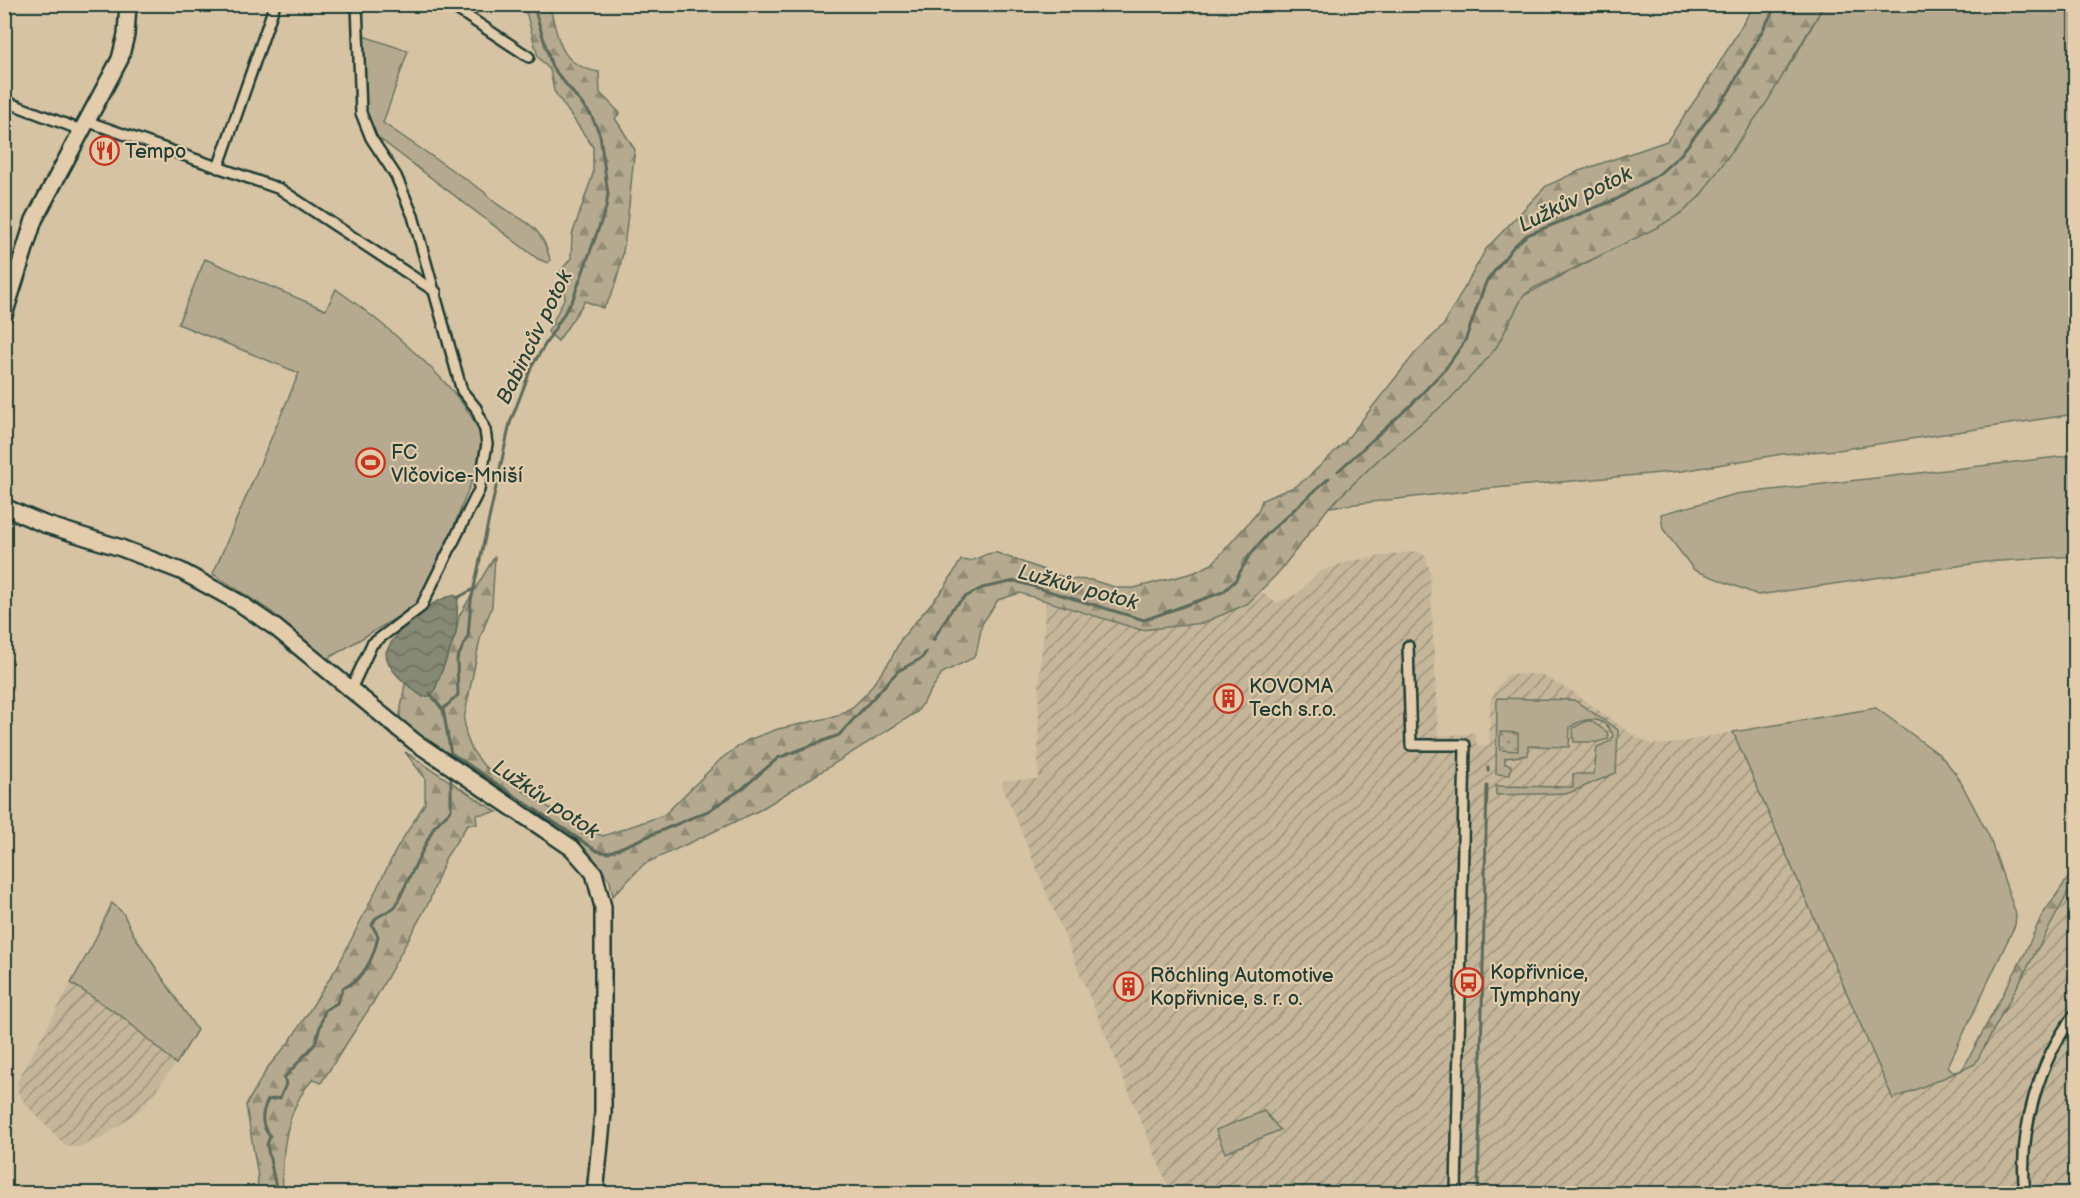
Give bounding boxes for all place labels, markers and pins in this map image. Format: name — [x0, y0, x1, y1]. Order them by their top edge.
restaurant icon: Tempo — [88, 135, 120, 167]
place label: Tempo — [125, 140, 186, 164]
place label: FC Vlčovice-Mniší — [391, 441, 523, 488]
sports icon: FC Vlčovice-Mniší — [354, 447, 386, 479]
place label: KOVOMA Tech s.r.o. — [1249, 675, 1336, 722]
building icon: KOVOMA Tech s.r.o. — [1212, 682, 1244, 714]
place label: Kopřivnice, Tymphany — [1490, 961, 1588, 1008]
place label: Röchling Automotive Kopřivnice, s. r. o. — [1150, 964, 1334, 1011]
bus stop icon: Kopřivnice, Tymphany — [1453, 967, 1485, 999]
building icon: Röchling Automotive Kopřivnice, s. r. o. — [1113, 970, 1145, 1002]

